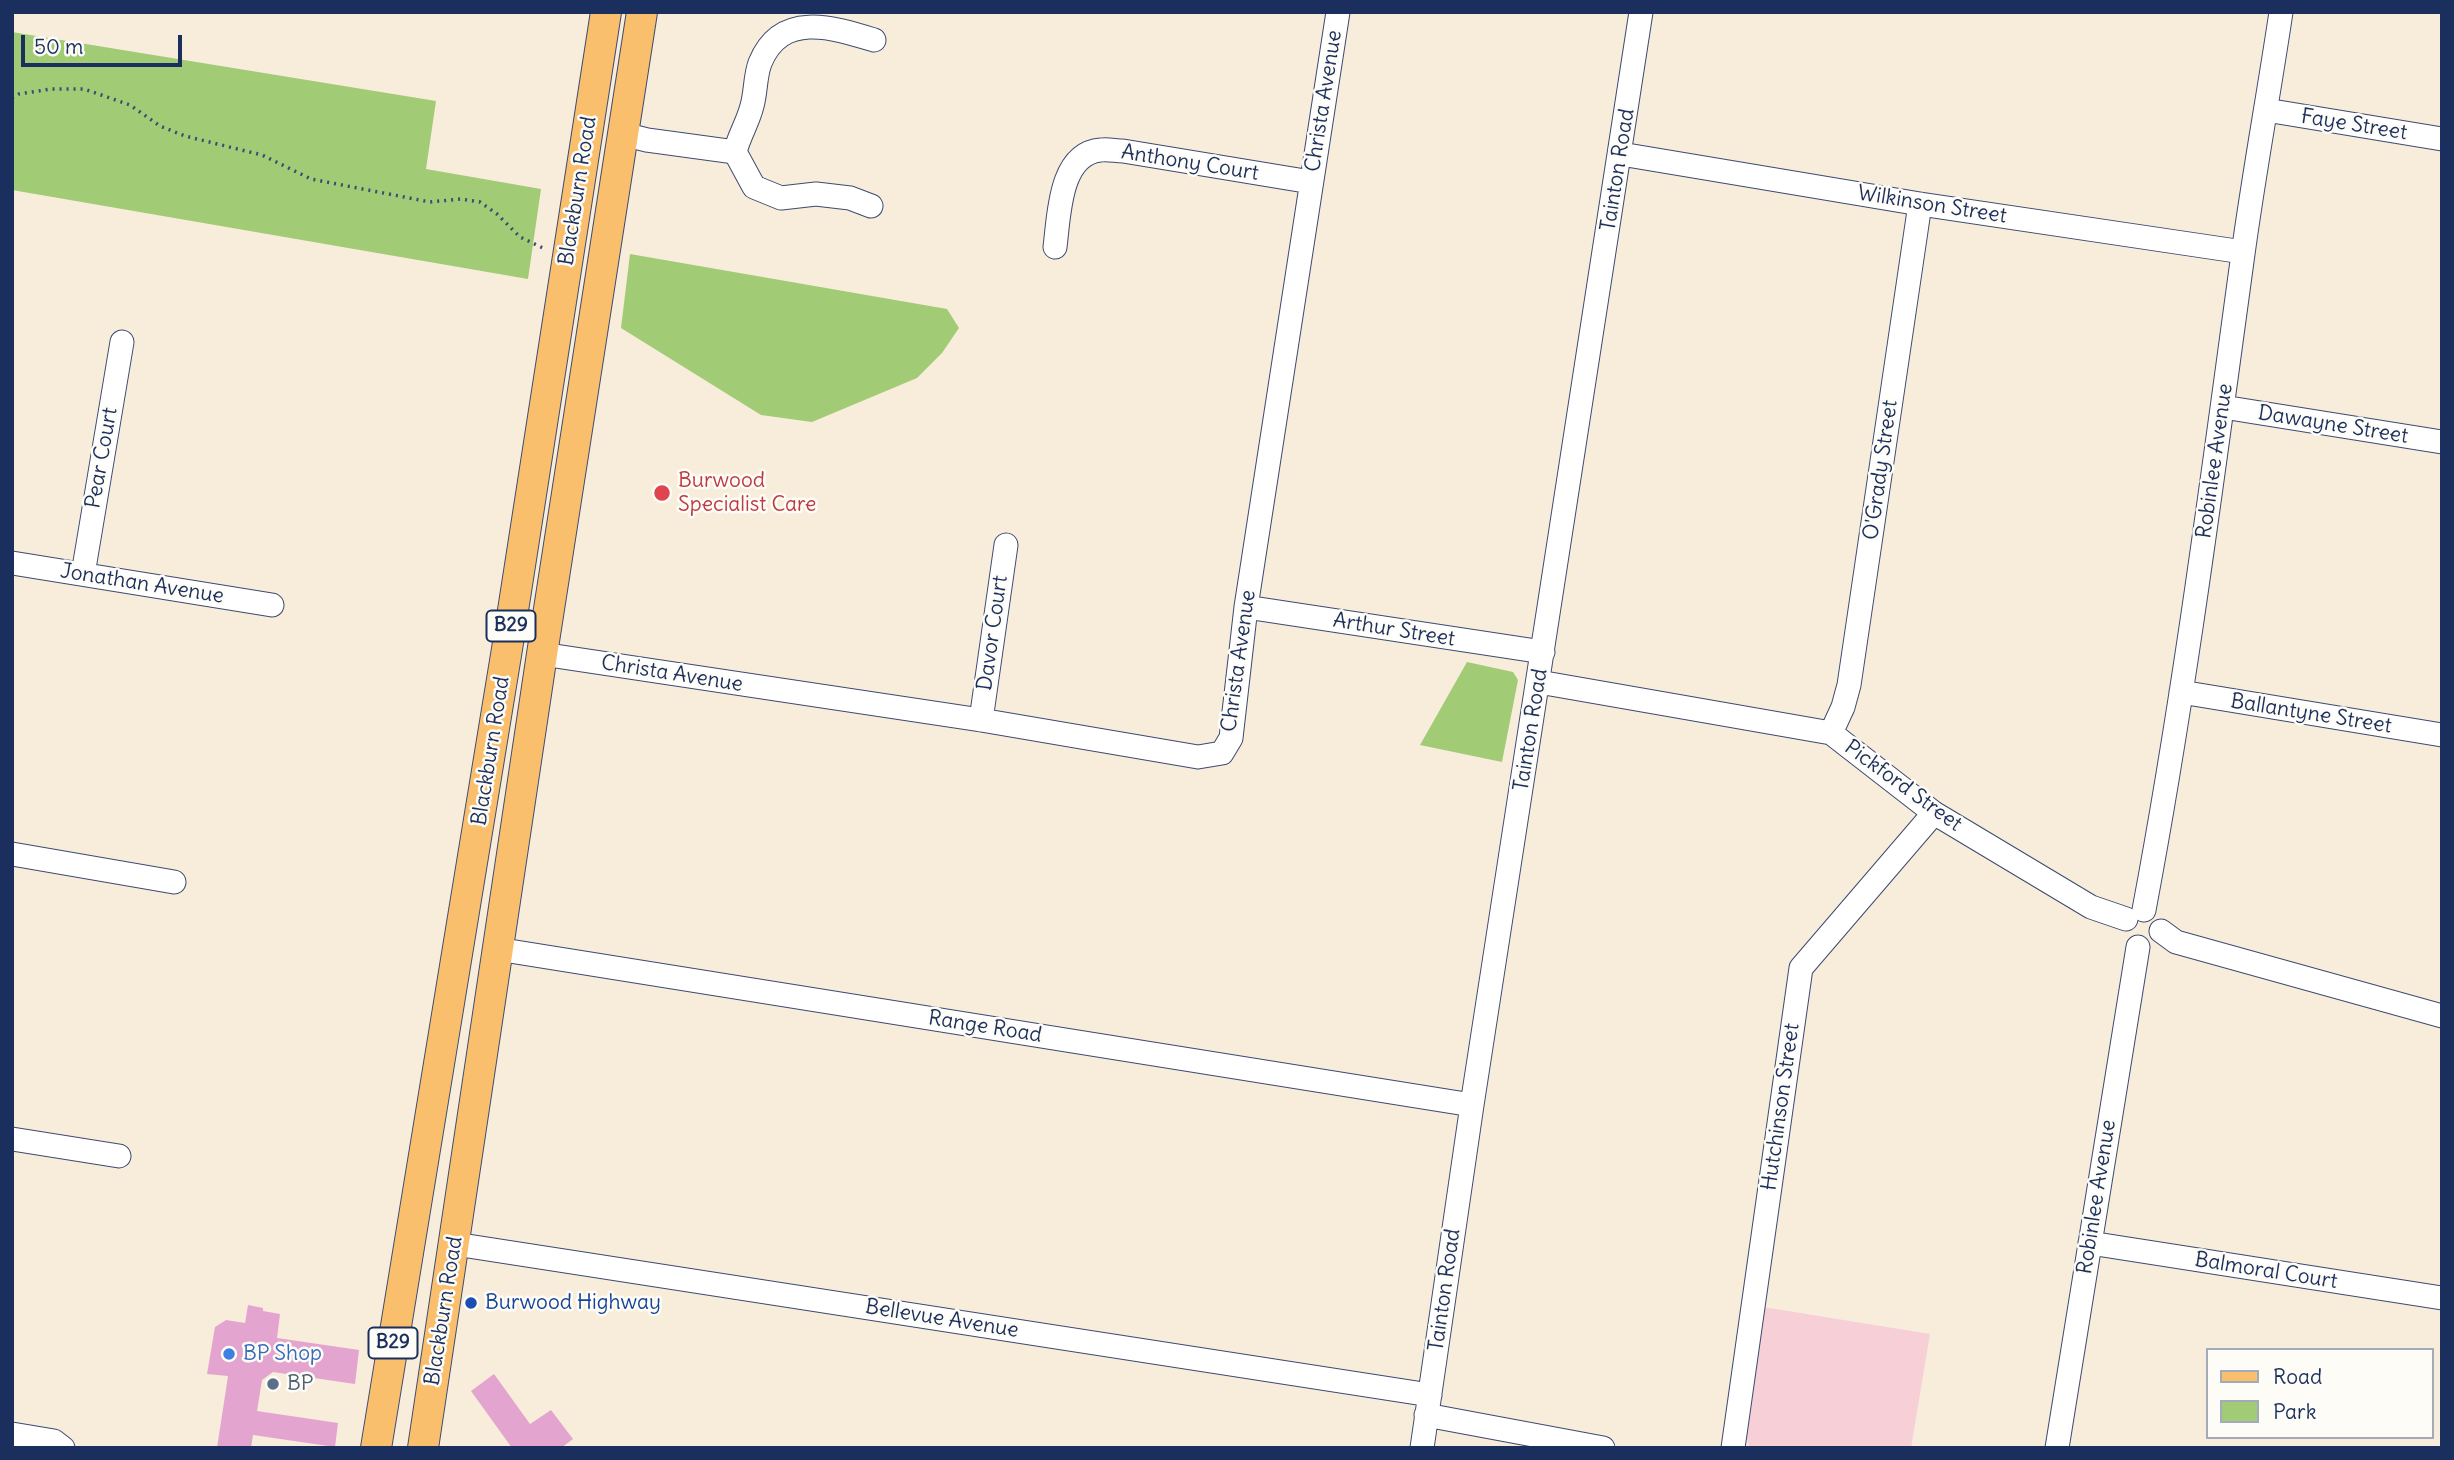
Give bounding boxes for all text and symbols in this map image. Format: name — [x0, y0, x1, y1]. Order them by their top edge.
scale bar — [24, 21, 186, 65]
street label: Christa Avenue — [1300, 28, 1348, 174]
text: 50 m — [34, 33, 83, 60]
street label: Faye Street — [2299, 104, 2409, 146]
street label: Tainton Road — [1596, 107, 1640, 233]
street label: Blackburn Road — [554, 115, 602, 267]
street label: Anthony Court — [1120, 140, 1260, 186]
street label: Wilkinson Street — [1856, 181, 2008, 229]
street label: Robinlee Avenue — [2192, 382, 2238, 540]
street label: O'Grady Street — [1859, 398, 1903, 542]
street label: Dawayne Street — [2256, 401, 2410, 449]
street label: Pear Court — [81, 406, 123, 510]
place label: Burwood Specialist Care — [678, 468, 816, 518]
marker: Burwood Specialist Care — [652, 483, 672, 503]
street label: Jonathan Avenue — [58, 559, 226, 609]
street label: Davor Court — [972, 574, 1014, 692]
street label: Christa Avenue — [1217, 588, 1261, 734]
street label: Arthur Street — [1331, 608, 1457, 652]
road number: B29 — [486, 610, 536, 642]
street label: Christa Avenue — [599, 650, 745, 698]
street label: Tainton Road — [1509, 667, 1553, 793]
street label: Blackburn Road — [467, 675, 515, 827]
street label: Ballantyne Street — [2229, 689, 2393, 739]
street label: Pickford Street — [1839, 735, 1967, 837]
street label: Range Road — [926, 1006, 1044, 1048]
street label: Hutchinson Street — [1757, 1022, 1805, 1192]
street label: Robinlee Avenue — [2072, 1118, 2122, 1276]
street label: Tainton Road — [1424, 1227, 1466, 1353]
street label: Blackburn Road — [420, 1235, 468, 1387]
street label: Balmoral Court — [2193, 1247, 2339, 1295]
place label: Burwood Highway — [485, 1290, 661, 1316]
street label: Bellevue Avenue — [864, 1294, 1020, 1344]
marker: Burwood Highway — [463, 1295, 479, 1311]
road number: B29 — [368, 1328, 418, 1358]
place label: BP Shop — [243, 1341, 322, 1367]
marker: BP Shop — [221, 1346, 237, 1362]
legend — [2206, 1348, 2433, 1439]
text: Road — [2273, 1363, 2322, 1390]
place label: BP — [287, 1371, 313, 1397]
marker: BP — [265, 1376, 281, 1392]
text: Park — [2273, 1398, 2316, 1425]

